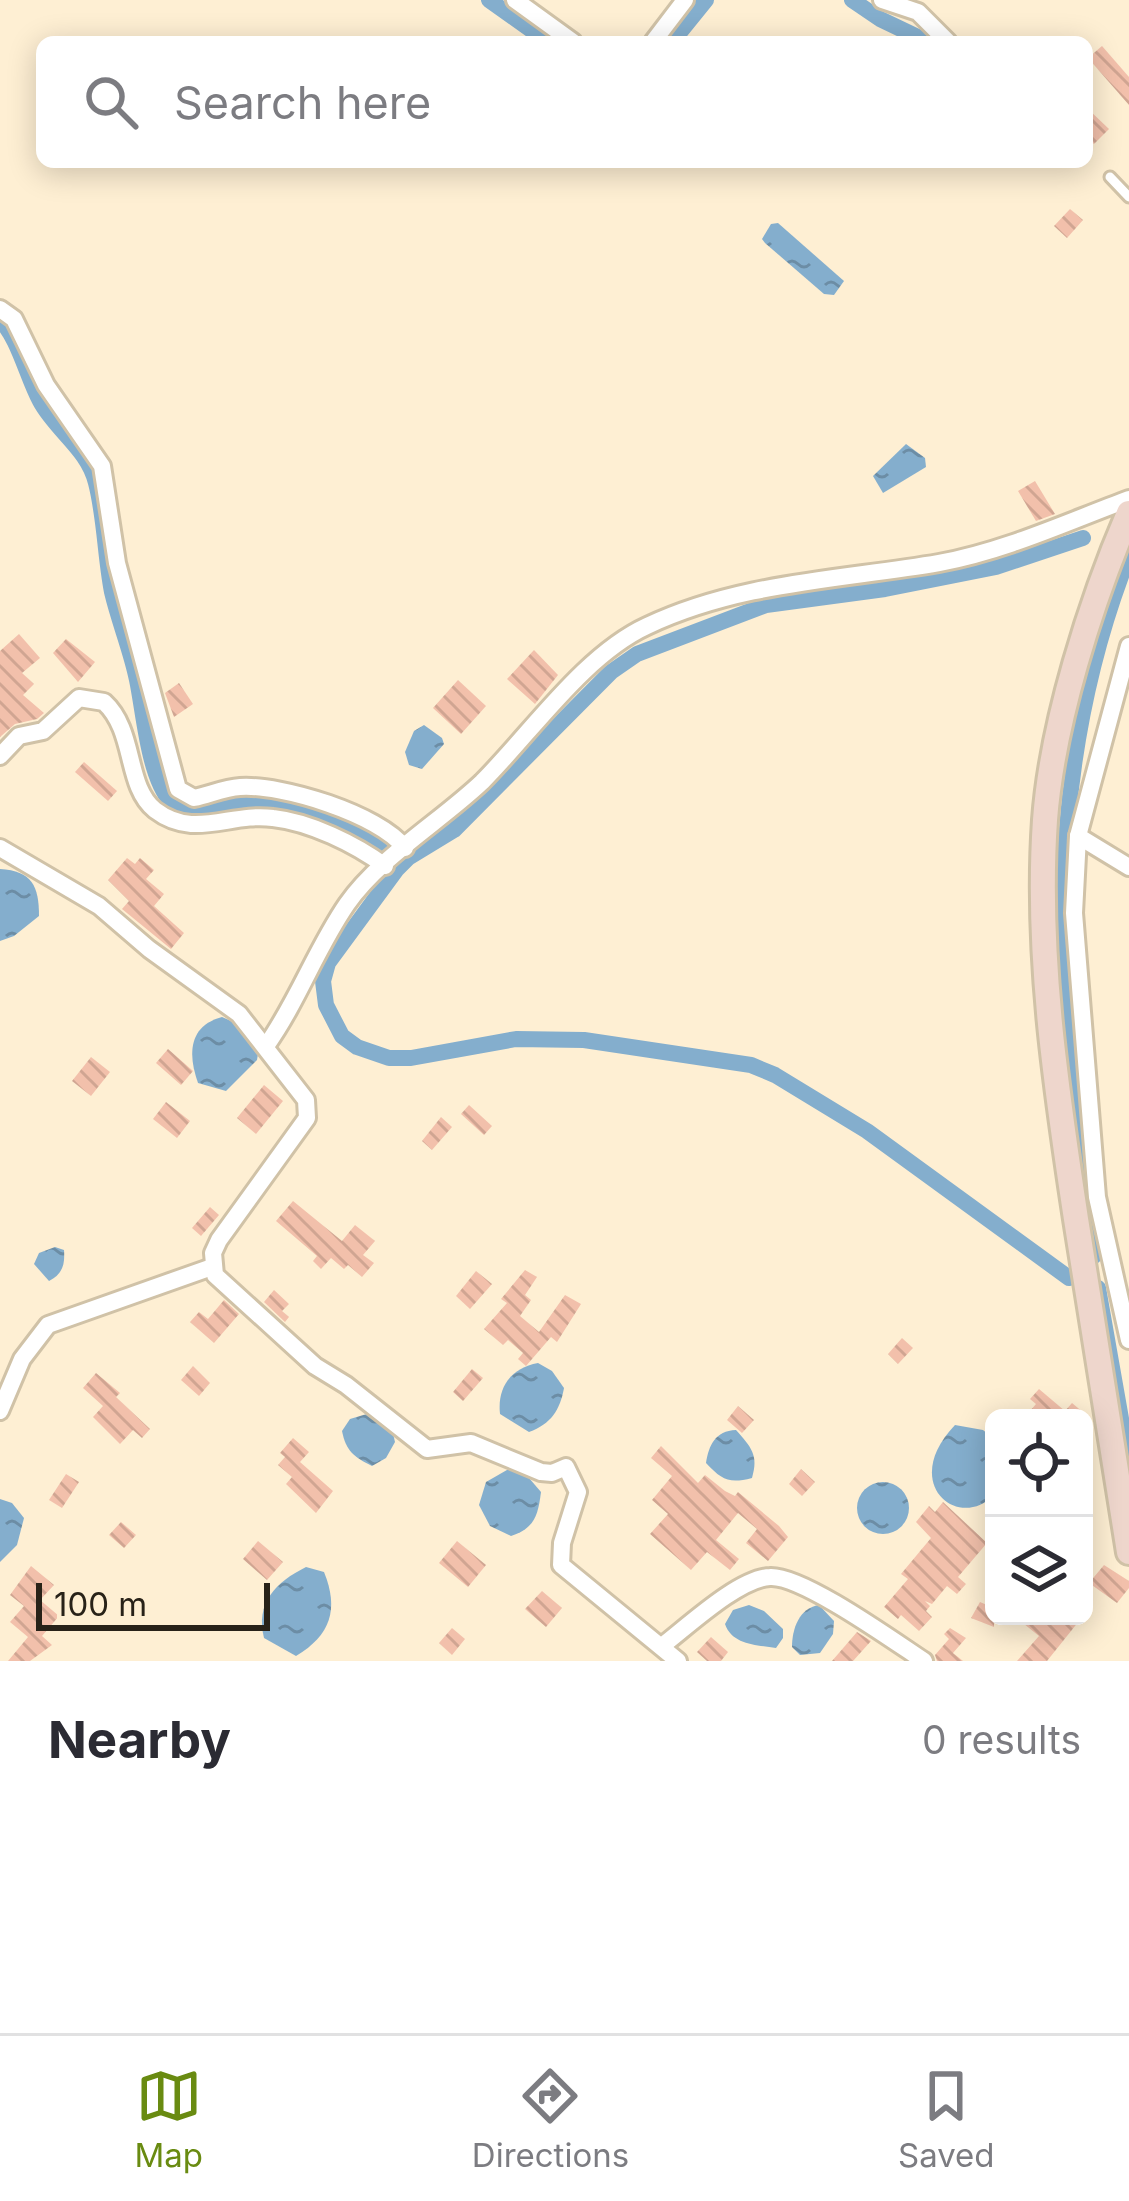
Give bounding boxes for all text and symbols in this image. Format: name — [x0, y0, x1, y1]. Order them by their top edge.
search box — [36, 36, 1093, 168]
icon: search — [78, 69, 144, 135]
text: Search here — [174, 75, 431, 130]
map controls — [985, 1409, 1093, 1625]
button: locate — [985, 1409, 1093, 1517]
button: layers — [985, 1517, 1093, 1625]
scale bar — [36, 1577, 270, 1630]
text: 100 m — [54, 1584, 147, 1624]
text: Nearby — [48, 1709, 231, 1770]
text: 0 results — [922, 1716, 1081, 1763]
tab: Map — [134, 2063, 203, 2175]
tab: Directions — [472, 2063, 629, 2175]
tab: Saved — [898, 2063, 995, 2175]

